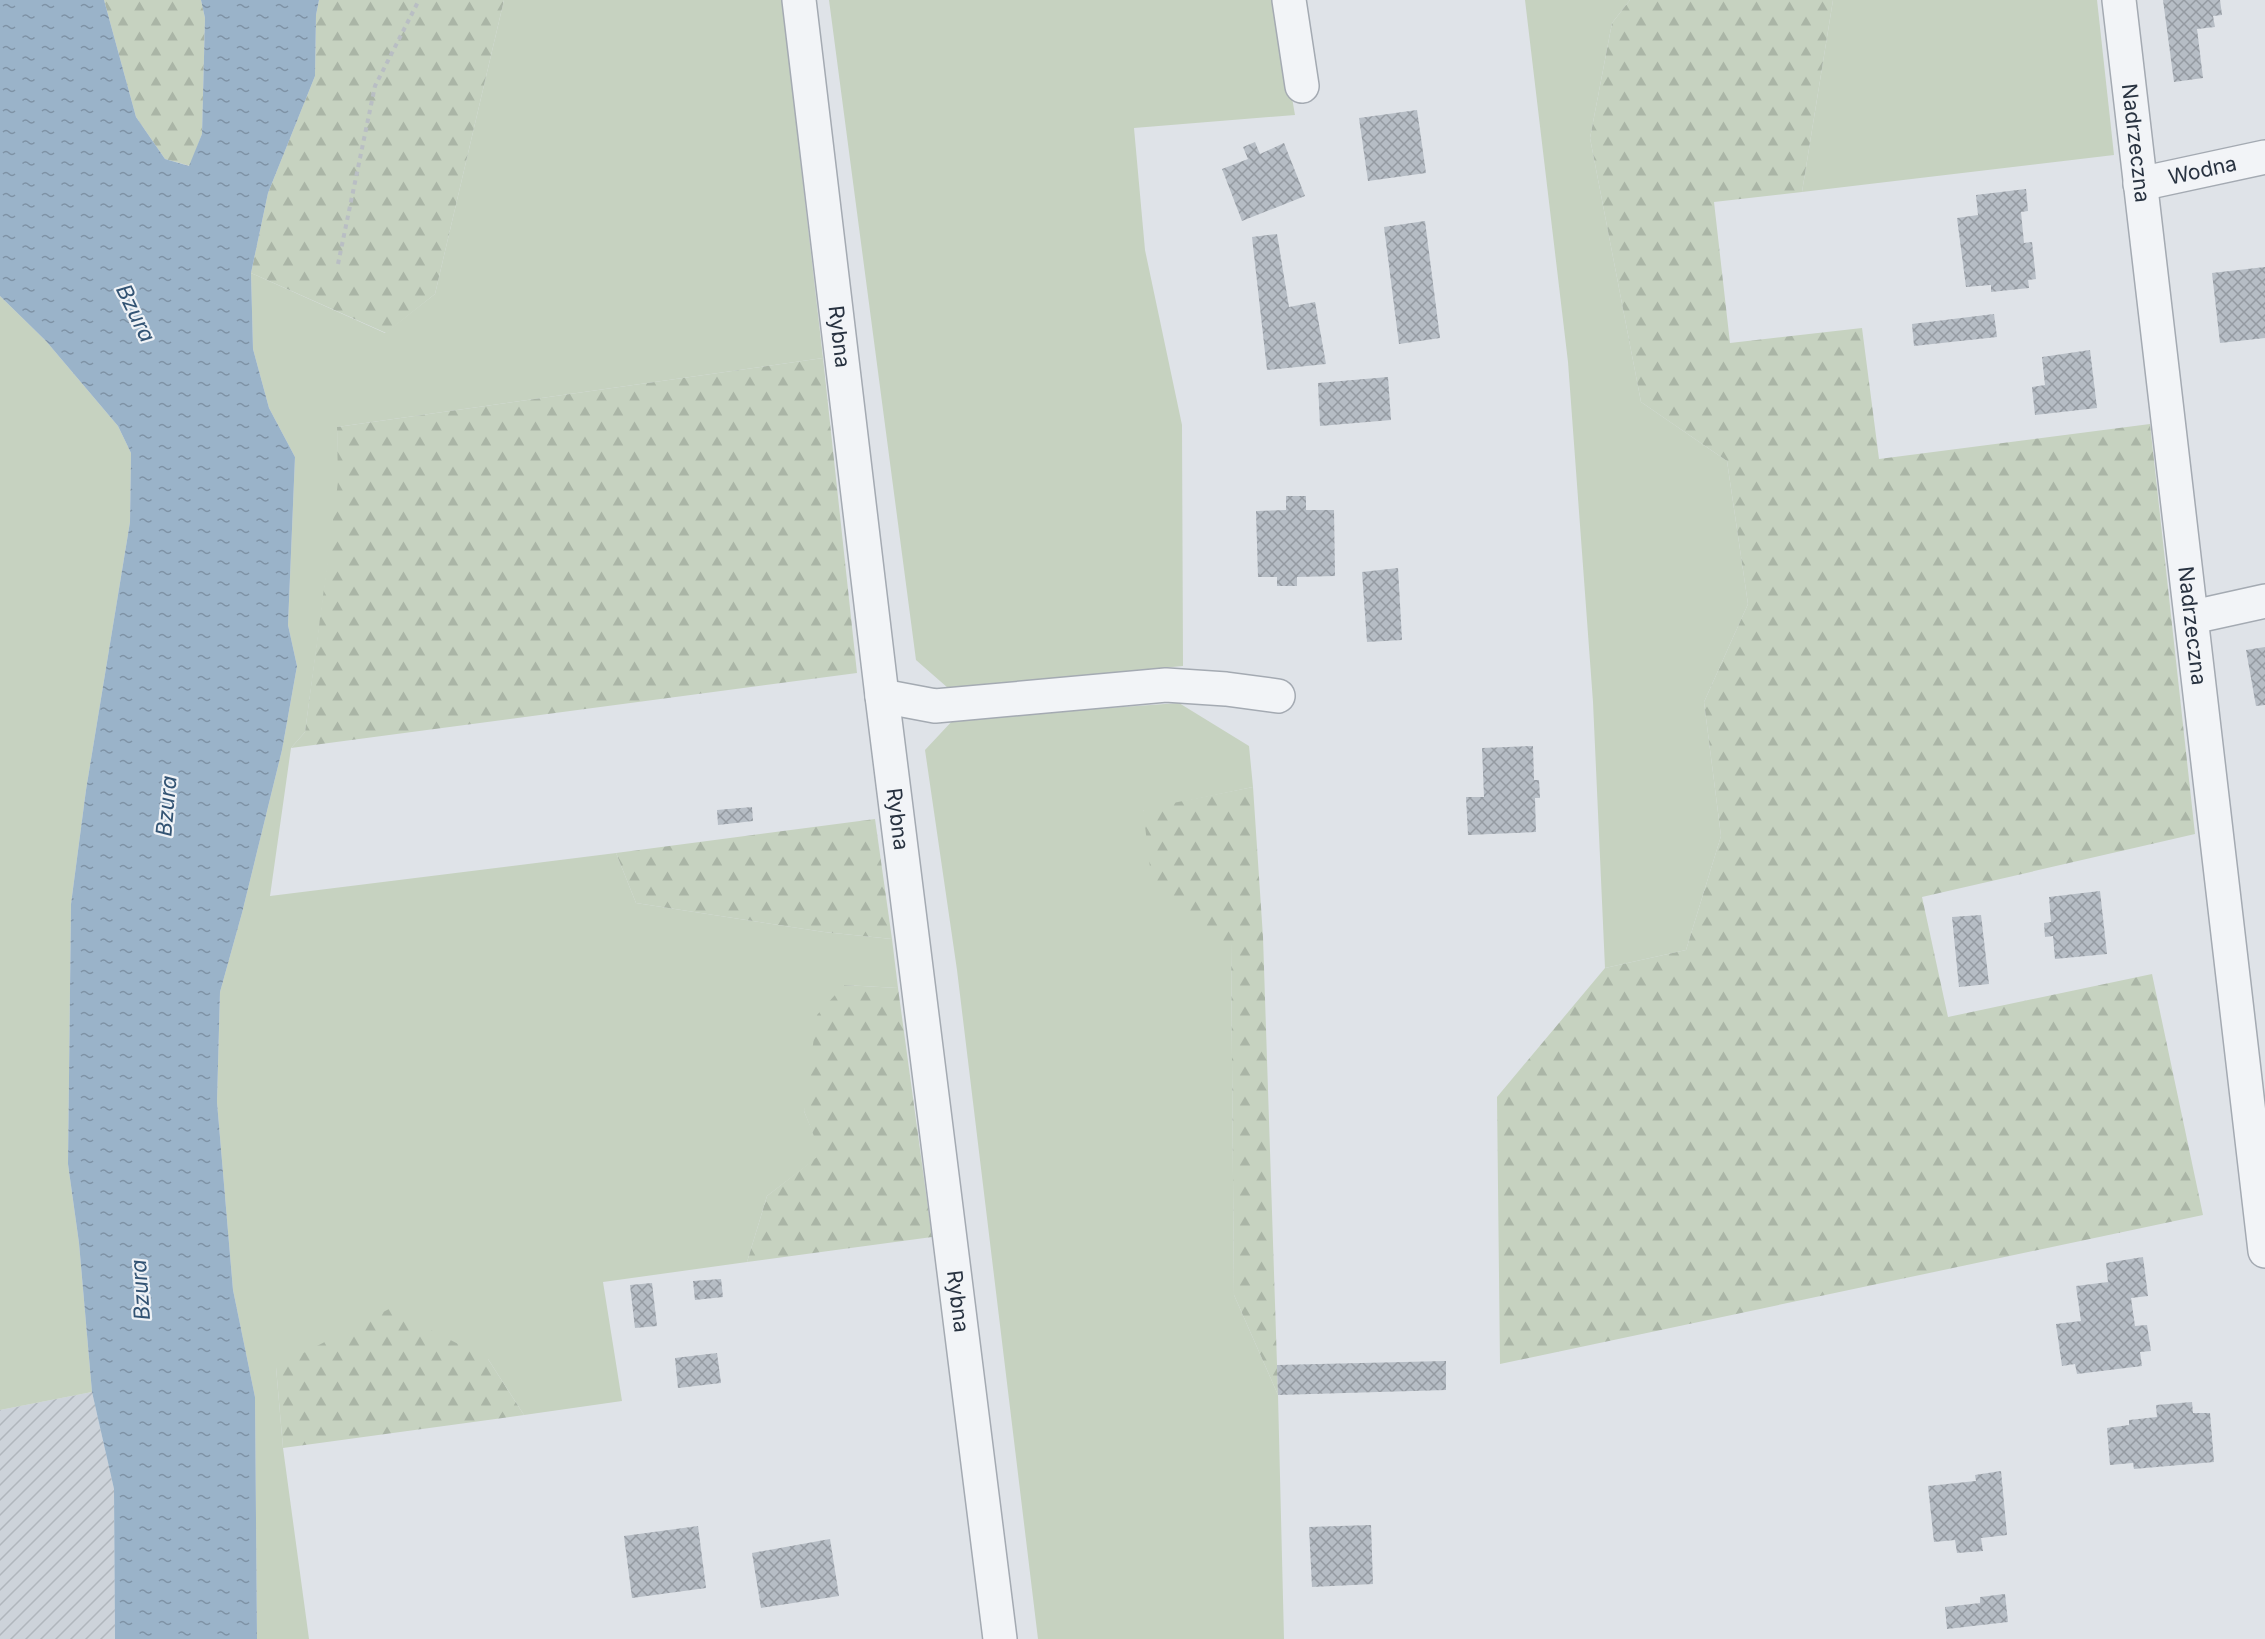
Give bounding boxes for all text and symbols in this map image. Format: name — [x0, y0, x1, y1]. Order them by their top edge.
street label: Nadrzeczna — [2117, 82, 2156, 204]
street label: Wodna — [2166, 150, 2239, 190]
water label: Bzura — [111, 280, 161, 346]
street label: Rybna — [824, 304, 856, 369]
street label: Nadrzeczna — [2173, 565, 2212, 686]
water label: Bzura — [150, 774, 182, 838]
street label: Rybna — [882, 786, 914, 852]
water label: Bzura — [125, 1259, 155, 1321]
street label: Rybna — [942, 1269, 975, 1334]

